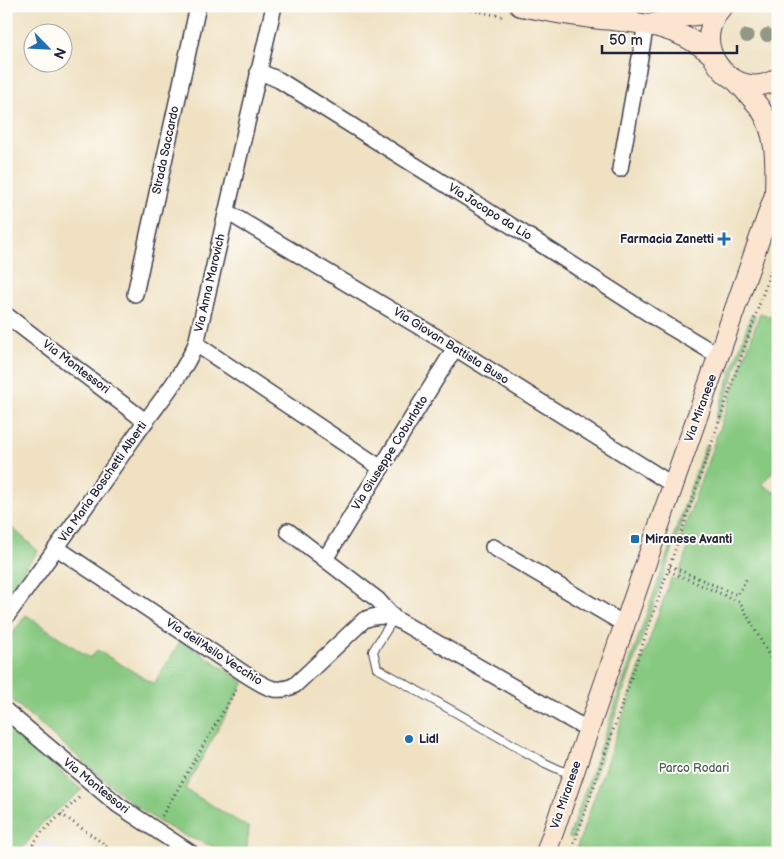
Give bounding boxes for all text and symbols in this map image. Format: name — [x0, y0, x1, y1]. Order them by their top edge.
north arrow — [22, 22, 72, 72]
scale bar — [602, 22, 736, 54]
text: 50 m — [609, 31, 643, 50]
text: N — [50, 45, 69, 61]
street label: Strada Saccardo — [149, 104, 183, 196]
street label: Via Jacopo da Lio — [445, 180, 535, 244]
street label: Via Anna Marovich — [191, 232, 229, 334]
place label: Farmacia Zanetti — [620, 232, 714, 247]
marker: Farmacia Zanetti — [718, 233, 730, 245]
street label: Via Giovan Battista Buso — [390, 304, 512, 388]
street label: Via Montessori — [39, 337, 113, 397]
street label: Via Miranese — [682, 372, 720, 444]
street label: Via Giuseppe Coburlotto — [349, 393, 431, 513]
street label: Via Maria Boschetti Alberti — [56, 419, 151, 545]
place label: Miranese Avanti — [645, 532, 732, 547]
marker: Miranese Avanti — [629, 533, 641, 545]
street label: Via dell'Asilo Vecchio — [163, 615, 265, 689]
place label: Lidl — [419, 732, 439, 747]
marker: Lidl — [403, 733, 415, 745]
street label: Via Montessori — [60, 755, 132, 817]
street label: Via Miranese — [547, 759, 585, 831]
park label: Parco Rodari — [659, 761, 729, 776]

